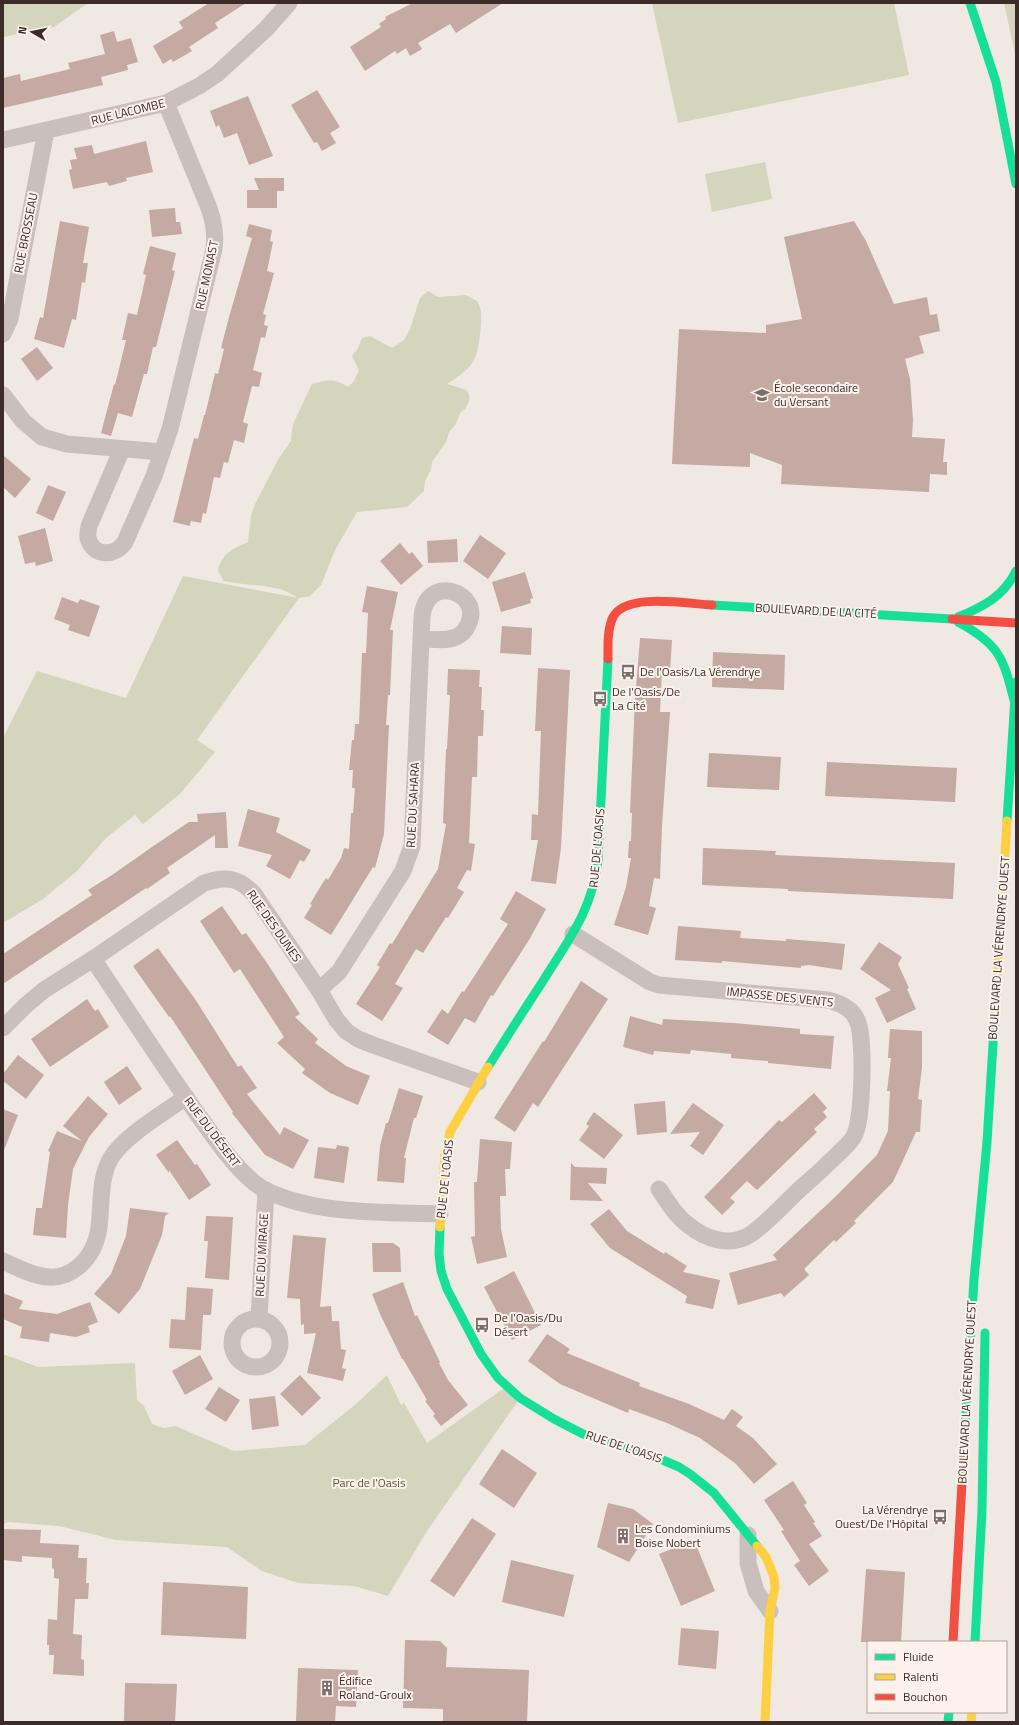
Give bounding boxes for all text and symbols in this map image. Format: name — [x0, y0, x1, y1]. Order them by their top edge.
north arrow — [12, 12, 52, 52]
text: N — [14, 25, 31, 35]
street label: RUE LACOMBE — [89, 93, 167, 130]
street label: RUE BROSSEAU — [8, 191, 43, 275]
street label: RUE MONAST — [190, 238, 223, 311]
place label: École secondaire du Versant — [774, 378, 858, 411]
school or university icon: École secondaire du Versant — [753, 386, 771, 404]
street label: BOULEVARD DE LA CITÉ — [755, 598, 878, 623]
place label: De l'Oasis/La Vérendrye — [640, 662, 760, 681]
bus stop icon: De l'Oasis/La Vérendrye — [619, 663, 637, 681]
place label: De l'Oasis/De La Cité — [612, 682, 680, 715]
bus stop icon: De l'Oasis/De La Cité — [591, 690, 609, 708]
street label: RUE DU SAHARA — [401, 762, 424, 848]
street label: RUE DE L'OASIS — [584, 808, 609, 888]
street label: BOULEVARD LA VÉRENDRYE OUEST — [983, 855, 1014, 1040]
street label: RUE DES DUNES — [242, 886, 306, 966]
street label: IMPASSE DES VENTS — [726, 981, 834, 1012]
street label: RUE DU DÉSERT — [180, 1093, 246, 1171]
street label: RUE DE L'OASIS — [431, 1138, 458, 1219]
street label: RUE DU MIRAGE — [250, 1212, 273, 1297]
street label: BOULEVARD LA VÉRENDRYE OUEST — [952, 1299, 981, 1484]
place label: De l'Oasis/Du Désert — [494, 1308, 563, 1341]
bus stop icon: De l'Oasis/Du Désert — [473, 1316, 491, 1334]
street label: RUE DE L'OASIS — [583, 1425, 665, 1468]
park label: Parc de l'Oasis — [332, 1473, 406, 1492]
place label: La Vérendrye Ouest/De l'Hôpital — [835, 1500, 928, 1533]
bus stop icon: La Vérendrye Ouest/De l'Hôpital — [931, 1508, 949, 1526]
place label: Les Condominiums Boise Nobert — [635, 1519, 731, 1552]
building icon: Les Condominiums Boise Nobert — [614, 1527, 632, 1545]
legend — [867, 1641, 1007, 1713]
text: Fluide — [903, 1647, 934, 1666]
text: Ralenti — [903, 1667, 938, 1686]
place label: Édifice Roland-Groulx — [339, 1671, 412, 1704]
building icon: Édifice Roland-Groulx — [318, 1679, 336, 1697]
text: Bouchon — [903, 1687, 948, 1706]

